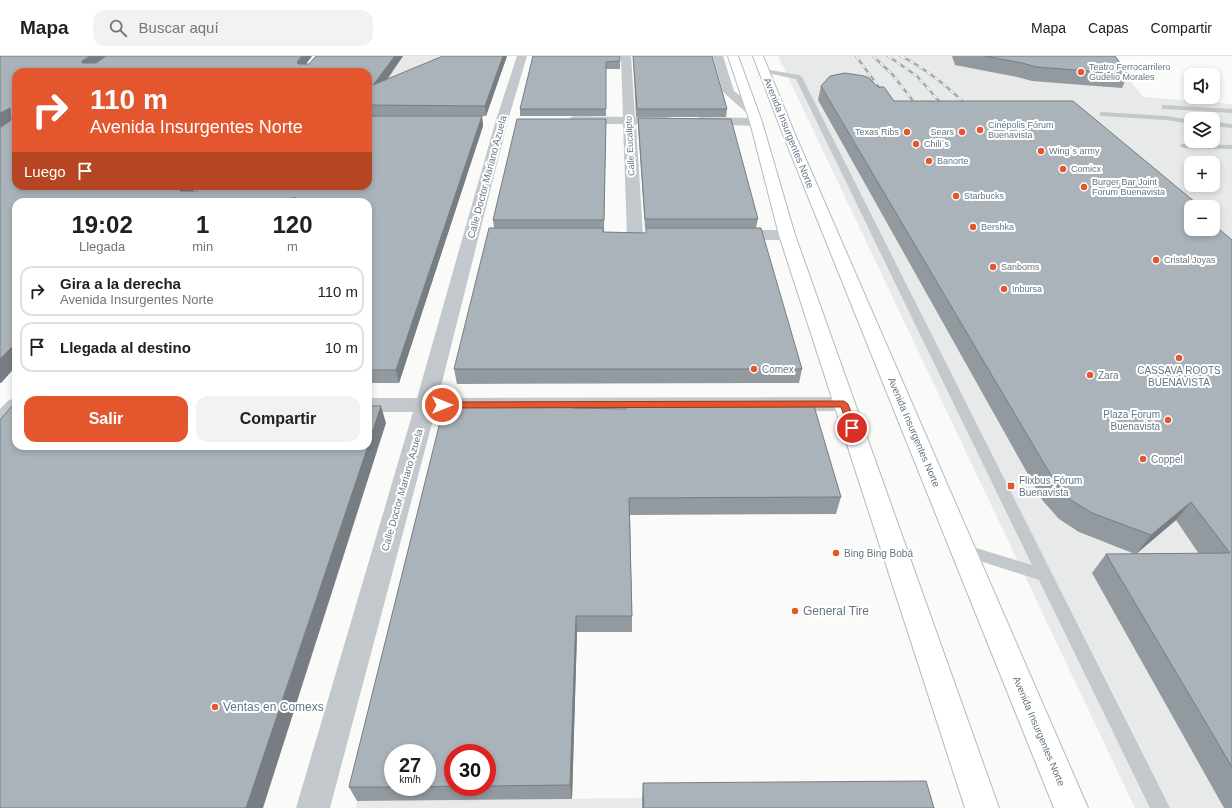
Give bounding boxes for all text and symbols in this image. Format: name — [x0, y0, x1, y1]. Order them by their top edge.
search box — [93, 10, 373, 46]
text: Mapa — [20, 17, 69, 38]
icon: search — [107, 17, 129, 39]
text: Buscar aquí — [139, 19, 219, 36]
text: Mapa — [1031, 20, 1066, 36]
text: Capas — [1088, 20, 1129, 36]
text: Compartir — [1151, 20, 1212, 36]
place label: Teatro Ferrocarrilero Gudelio Morales — [1089, 62, 1171, 82]
marker: Teatro Ferrocarrilero Gudelio Morales — [1076, 67, 1086, 77]
map controls — [1184, 68, 1220, 236]
button: sound — [1184, 68, 1220, 104]
street label: Avenida Insurgentes Norte — [762, 76, 816, 190]
icon: right — [24, 84, 76, 136]
text: 110 m — [90, 84, 168, 115]
button: layers — [1184, 112, 1220, 148]
street label: Calle Doctor Mariano Azuela — [465, 114, 509, 240]
street label: Calle Eucalipto — [623, 116, 637, 176]
text: Avenida Insurgentes Norte — [90, 117, 303, 137]
place label: Cinépolis Fórum Buenavista — [988, 120, 1054, 140]
marker: Cinépolis Fórum Buenavista — [975, 125, 985, 135]
place label: Texas Ribs — [855, 127, 900, 137]
marker: Texas Ribs — [902, 127, 912, 137]
place label: Sears — [930, 127, 954, 137]
marker: Sears — [957, 127, 967, 137]
marker: Chili´s — [911, 139, 921, 149]
place label: Chili´s — [924, 139, 950, 149]
marker: Wing´s army — [1036, 146, 1046, 156]
place label: Wing´s army — [1049, 146, 1100, 156]
marker: Banorte — [924, 156, 934, 166]
place label: Banorte — [937, 156, 969, 166]
button: + — [1184, 156, 1220, 192]
icon: arrive — [74, 160, 96, 182]
text: Luego — [24, 163, 66, 180]
marker: Comicx — [1058, 164, 1068, 174]
place label: Comicx — [1071, 164, 1102, 174]
place label: Burger Bar Joint Forum Buenavista — [1092, 177, 1165, 197]
marker: Burger Bar Joint Forum Buenavista — [1079, 182, 1089, 192]
marker: Starbucks — [951, 191, 961, 201]
place label: Starbucks — [964, 191, 1005, 201]
button: − — [1184, 200, 1220, 236]
text: 19:02 — [71, 211, 133, 238]
text: 1 — [196, 211, 209, 238]
text: 120 — [273, 211, 313, 238]
marker: Bershka — [968, 222, 978, 232]
place label: Bershka — [981, 222, 1014, 232]
text: Llegada — [79, 239, 125, 254]
text: min — [192, 239, 213, 254]
text: m — [287, 239, 298, 254]
marker: Cristal Joyas — [1151, 255, 1161, 265]
place label: Cristal Joyas — [1164, 255, 1216, 265]
marker: Sanborns — [988, 262, 998, 272]
place label: Sanborns — [1001, 262, 1040, 272]
text: Gira a la derecha — [60, 275, 181, 292]
icon: right — [26, 280, 48, 302]
text: 110 m — [317, 283, 358, 300]
marker: Inbursa — [999, 284, 1009, 294]
place label: Inbursa — [1012, 284, 1042, 294]
text: Avenida Insurgentes Norte — [60, 292, 214, 307]
icon: arrive — [26, 336, 48, 358]
text: Llegada al destino — [60, 339, 191, 356]
text: 10 m — [325, 339, 358, 356]
marker: CASSAVA ROOTS BUENAVISTA — [1174, 353, 1184, 363]
marker: Comex — [749, 364, 759, 374]
place label: Comex — [762, 364, 794, 375]
place label: CASSAVA ROOTS BUENAVISTA — [1137, 365, 1221, 388]
marker: Zara — [1085, 370, 1095, 380]
place label: Zara — [1098, 370, 1119, 381]
street label: Avenida Insurgentes Norte — [886, 375, 942, 489]
position arrow — [421, 384, 463, 426]
button: Salir — [24, 396, 188, 442]
button: Compartir — [196, 396, 360, 442]
place label: Plaza Forum Buenavista — [1103, 409, 1160, 432]
pin — [835, 411, 869, 445]
marker: Plaza Forum Buenavista — [1163, 415, 1173, 425]
icon: arrive — [841, 417, 863, 439]
street label: Calle Doctor Mariano Azuela — [379, 427, 425, 552]
marker: Coppel — [1138, 454, 1148, 464]
place label: Coppel — [1151, 454, 1183, 465]
place label: Flixbus Fórum Buenavista — [1019, 475, 1082, 498]
marker: Flixbus Fórum Buenavista — [1006, 481, 1016, 491]
marker: Bing Bing Bobá — [831, 548, 841, 558]
place label: Bing Bing Bobá — [844, 548, 913, 559]
place label: General Tire — [803, 604, 869, 618]
marker: General Tire — [790, 606, 800, 616]
street label: Avenida Insurgentes Norte — [1011, 674, 1067, 788]
place label: Ventas en Comexs — [223, 700, 324, 714]
marker: Ventas en Comexs — [210, 702, 220, 712]
speed limit sign: 30 — [444, 744, 496, 796]
text: 27 — [399, 754, 421, 776]
text: km/h — [399, 774, 421, 785]

